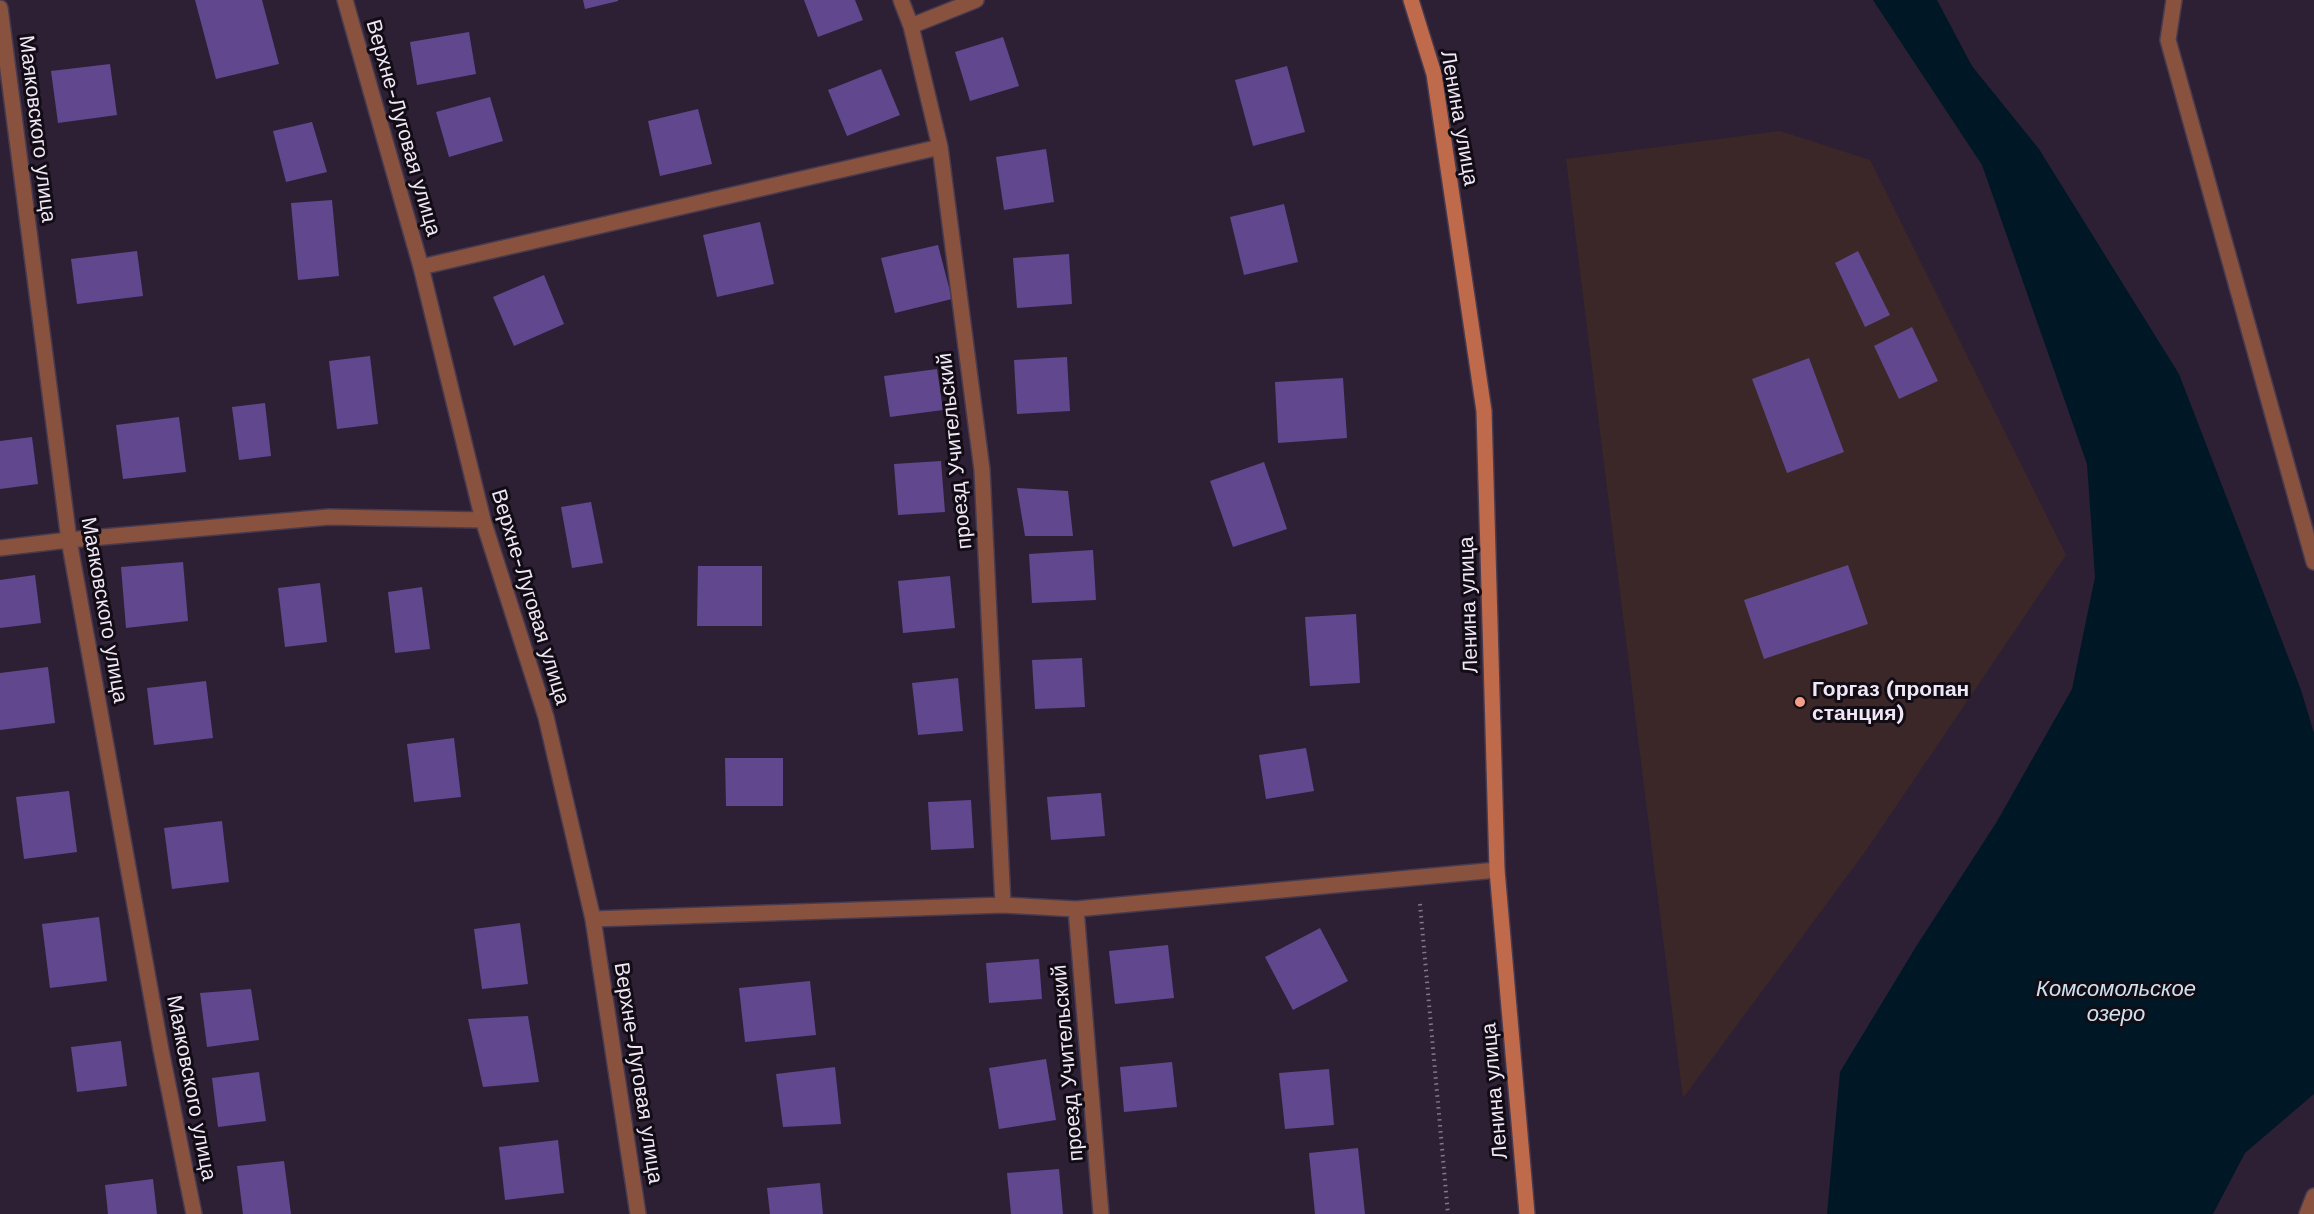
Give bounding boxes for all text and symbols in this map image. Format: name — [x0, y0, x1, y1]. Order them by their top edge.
street label: Верхне-Луговая улица — [360, 17, 446, 239]
street label: Маяковского улица — [13, 34, 61, 224]
street label: Ленина улица — [1435, 48, 1483, 188]
street label: проезд Учительский — [932, 352, 978, 550]
street label: Верхне-Луговая улица — [485, 486, 575, 708]
street label: Маяковского улица — [75, 515, 133, 705]
street label: Ленина улица — [1454, 536, 1484, 674]
place label: Горгаз (пропан станция) — [1812, 677, 1969, 727]
marker: Горгаз (пропан станция) — [1793, 695, 1807, 709]
street label: Верхне-Луговая улица — [608, 960, 668, 1186]
street label: проезд Учительский — [1047, 964, 1089, 1162]
water label: Комсомольское озеро — [2036, 977, 2196, 1028]
street label: Маяковского улица — [161, 993, 221, 1183]
street label: Ленина улица — [1476, 1022, 1514, 1160]

